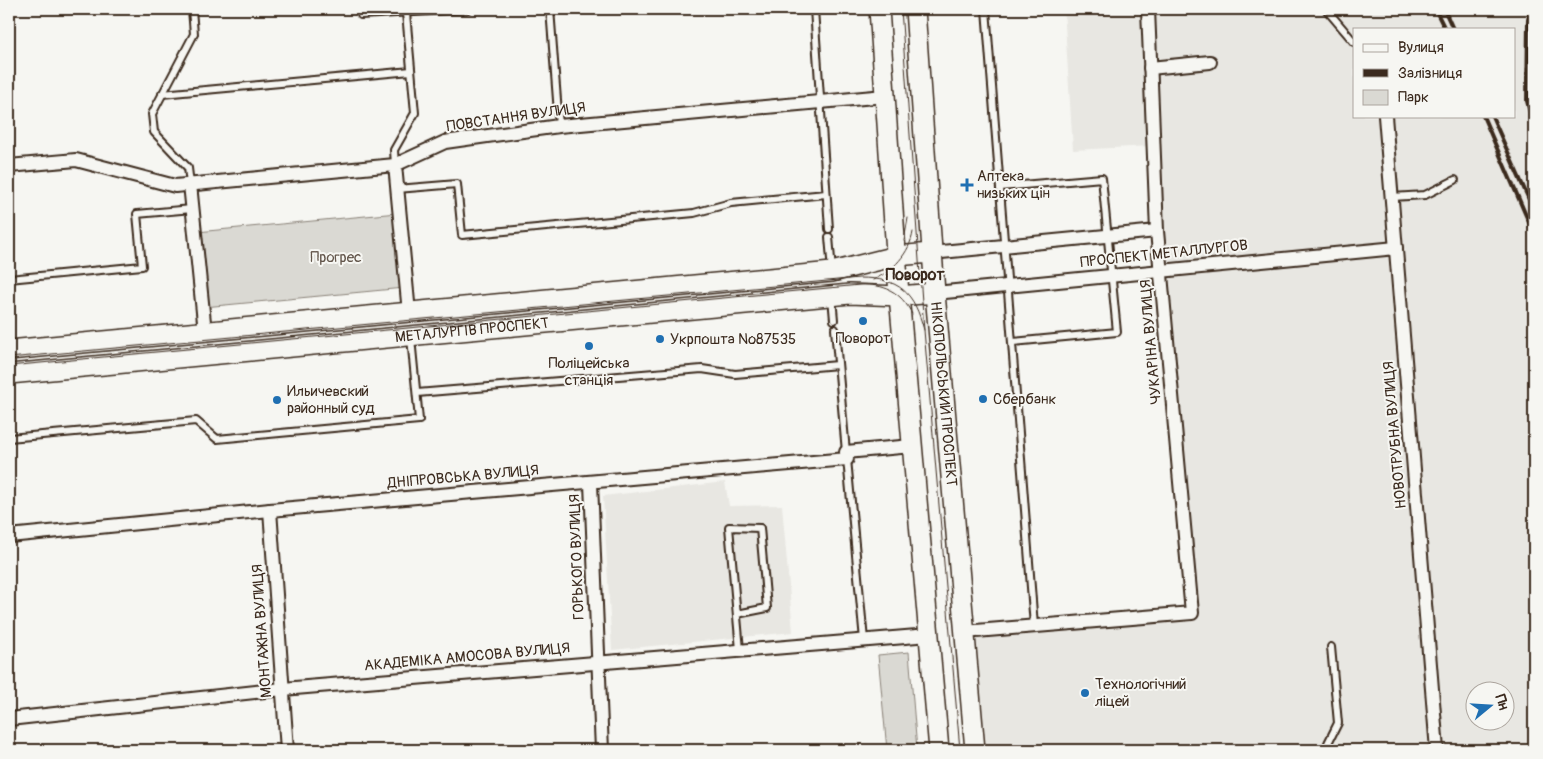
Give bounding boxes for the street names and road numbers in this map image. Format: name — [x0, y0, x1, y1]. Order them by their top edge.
street label: ПОВСТАННЯ ВУЛИЦЯ — [445, 98, 587, 136]
street label: ПРОСПЕКТ МЕТАЛЛУРГОВ — [1079, 236, 1249, 272]
street label: ЧУКАРІНА ВУЛИЦЯ — [1136, 279, 1166, 405]
street label: НІКОПОЛЬСЬКИЙ ПРОСПЕКТ — [926, 301, 961, 487]
street label: МЕТАЛУРГІВ ПРОСПЕКТ — [394, 313, 550, 347]
street label: НОВОТРУБНА ВУЛИЦЯ — [1379, 360, 1411, 510]
street label: ДНІПРОВСЬКА ВУЛИЦЯ — [386, 461, 539, 493]
street label: ГОРЬКОГО ВУЛИЦЯ — [565, 494, 589, 620]
street label: МОНТАЖНА ВУЛИЦЯ — [248, 563, 276, 699]
street label: АКАДЕМІКА АМОСОВА ВУЛИЦЯ — [363, 639, 571, 675]

